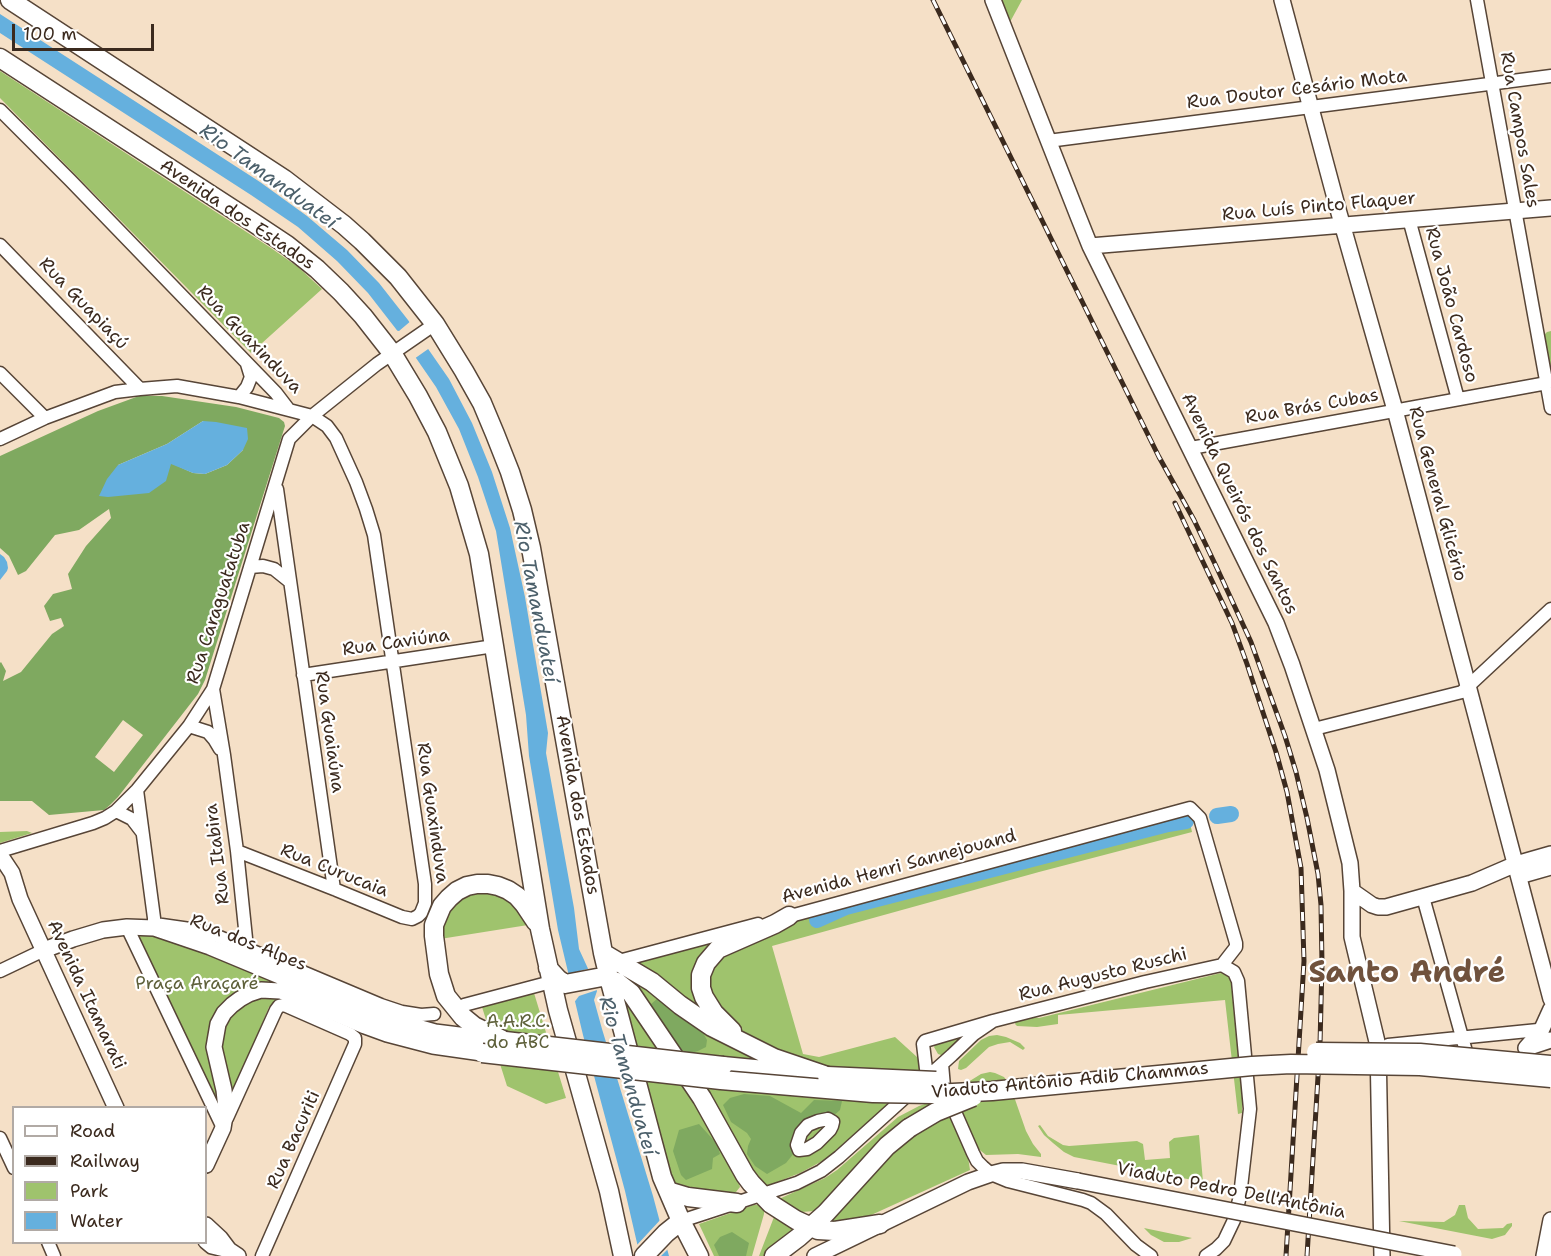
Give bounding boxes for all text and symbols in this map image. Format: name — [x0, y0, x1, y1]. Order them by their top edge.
scale bar — [15, 12, 158, 50]
text: 100 m — [23, 22, 77, 46]
street label: Rua Campos Sales — [1495, 50, 1543, 210]
street label: Rua Doutor Cesário Mota — [1186, 66, 1408, 114]
water label: Rio Tamanduateí — [194, 119, 342, 235]
street label: Avenida dos Estados — [155, 155, 319, 275]
street label: Rua Luís Pinto Flaquer — [1221, 188, 1417, 226]
street label: Rua João Cardoso — [1420, 225, 1482, 385]
street label: Rua Guapiaçú — [34, 254, 132, 354]
street label: Rua Guaxinduva — [192, 281, 306, 399]
street label: Rua Brás Cubas — [1244, 385, 1380, 429]
street label: Avenida Queirós dos Santos — [1176, 390, 1302, 618]
street label: Rua General Glicério — [1403, 404, 1471, 584]
street label: Rua Caraguatatuba — [183, 519, 255, 687]
water label: Rio Tamanduateí — [508, 519, 562, 685]
street label: Rua Caviúna — [341, 625, 451, 661]
street label: Rua Guaiaúna — [310, 670, 348, 794]
street label: Avenida dos Estados — [551, 713, 603, 897]
street label: Rua Guaxinduva — [411, 741, 453, 885]
street label: Rua Itabira — [201, 802, 235, 906]
street label: Avenida Henri Sannejouand — [779, 825, 1019, 909]
street label: Rua Curucaia — [277, 840, 391, 902]
street label: Rua dos Alpes — [187, 910, 309, 976]
street label: Avenida Itamarati — [42, 917, 130, 1073]
street label: Rua Augusto Ruschi — [1017, 944, 1189, 1006]
district label: Santo André — [1308, 956, 1506, 992]
park label: Praça Araçaré — [135, 973, 259, 995]
water label: Rio Tamanduateí — [593, 994, 661, 1158]
park label: A.A.R.C. do ABC — [486, 1011, 550, 1054]
street label: Viaduto Antônio Adib Chammas — [930, 1058, 1210, 1104]
street label: Rua Bacuriti — [263, 1088, 325, 1192]
legend — [12, 1106, 207, 1244]
text: Road — [70, 1119, 115, 1143]
text: Railway — [70, 1149, 140, 1173]
street label: Viaduto Pedro Dell'Antônia — [1115, 1158, 1347, 1224]
text: Park — [70, 1179, 109, 1203]
text: Water — [70, 1209, 123, 1233]

